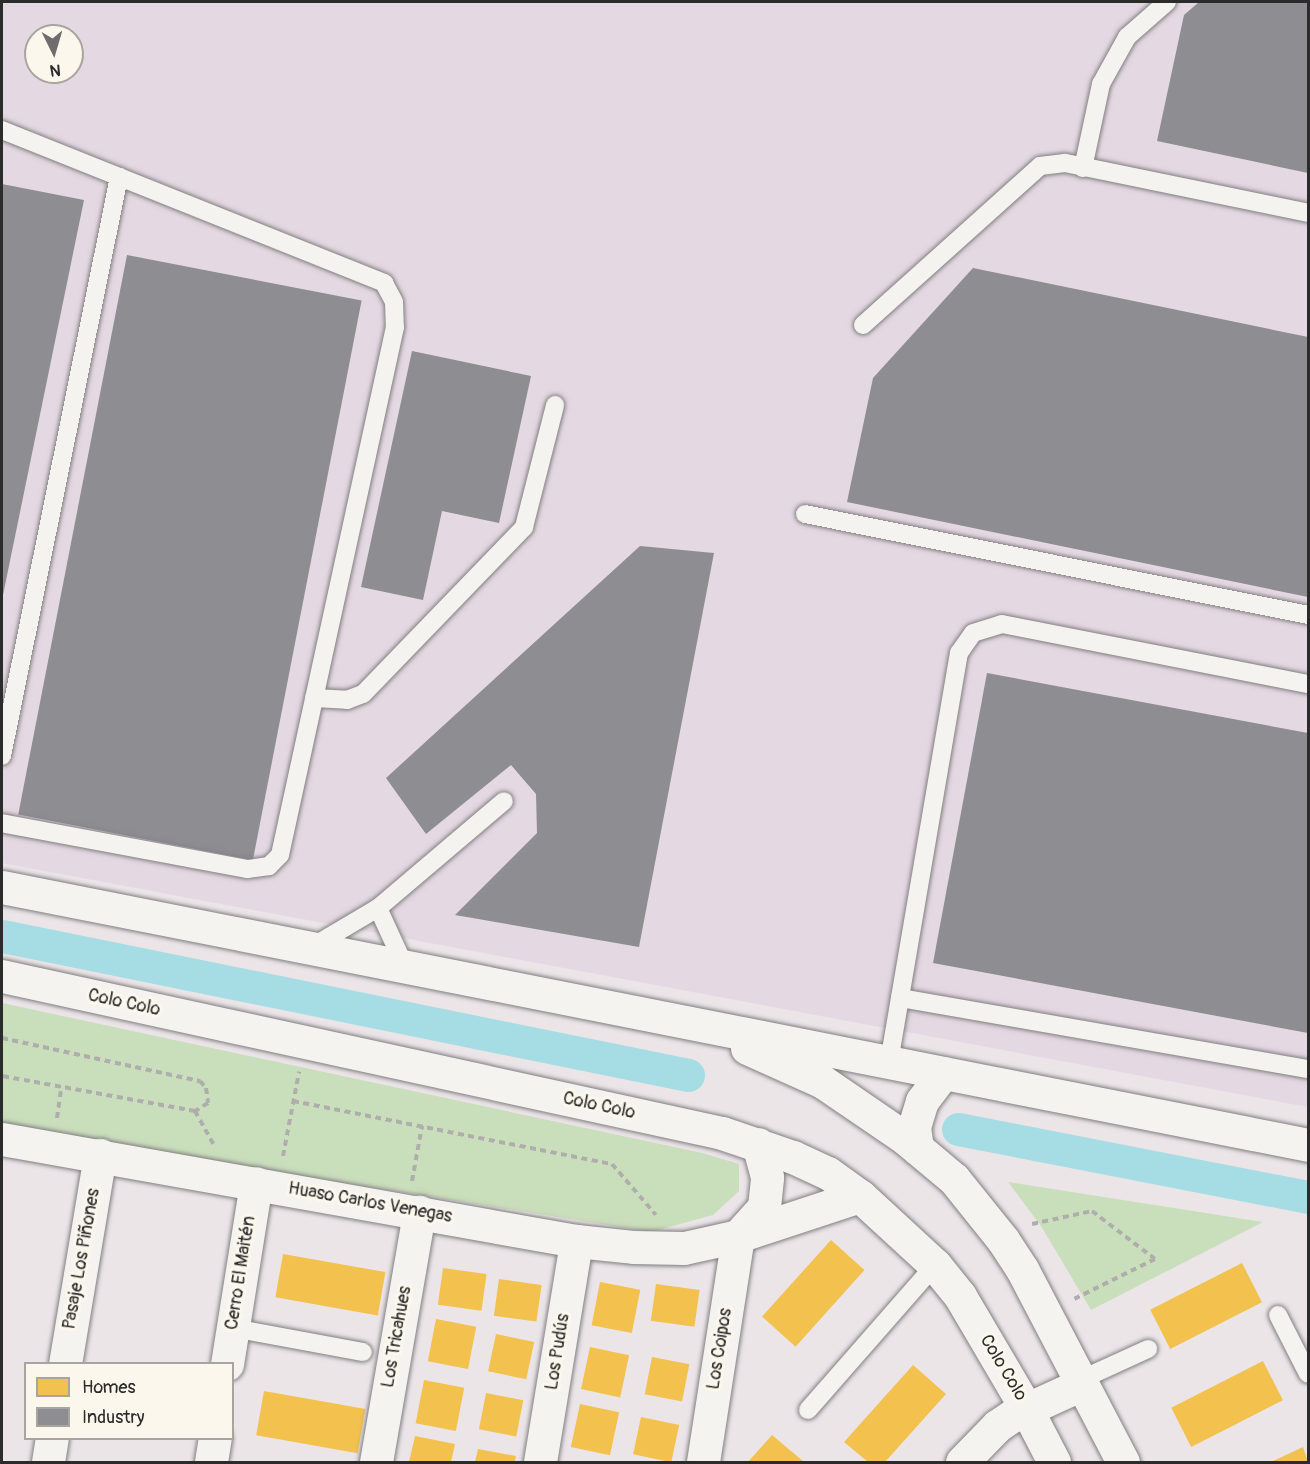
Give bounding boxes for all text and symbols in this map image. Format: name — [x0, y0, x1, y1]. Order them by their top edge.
north arrow — [24, 24, 84, 84]
text: N — [49, 60, 62, 80]
street label: Colo Colo — [86, 985, 162, 1021]
street label: Colo Colo — [561, 1088, 637, 1124]
street label: Huaso Carlos Venegas — [286, 1178, 454, 1228]
street label: Pasaje Los Piñones — [59, 1187, 105, 1331]
street label: Cerro El Maitén — [221, 1214, 261, 1332]
street label: Los Tricahues — [377, 1285, 417, 1389]
street label: Los Coipos — [703, 1307, 737, 1391]
street label: Los Pudús — [541, 1312, 575, 1392]
street label: Colo Colo — [975, 1331, 1031, 1405]
legend — [24, 1362, 234, 1440]
text: Homes — [82, 1376, 135, 1399]
text: Industry — [82, 1406, 145, 1429]

